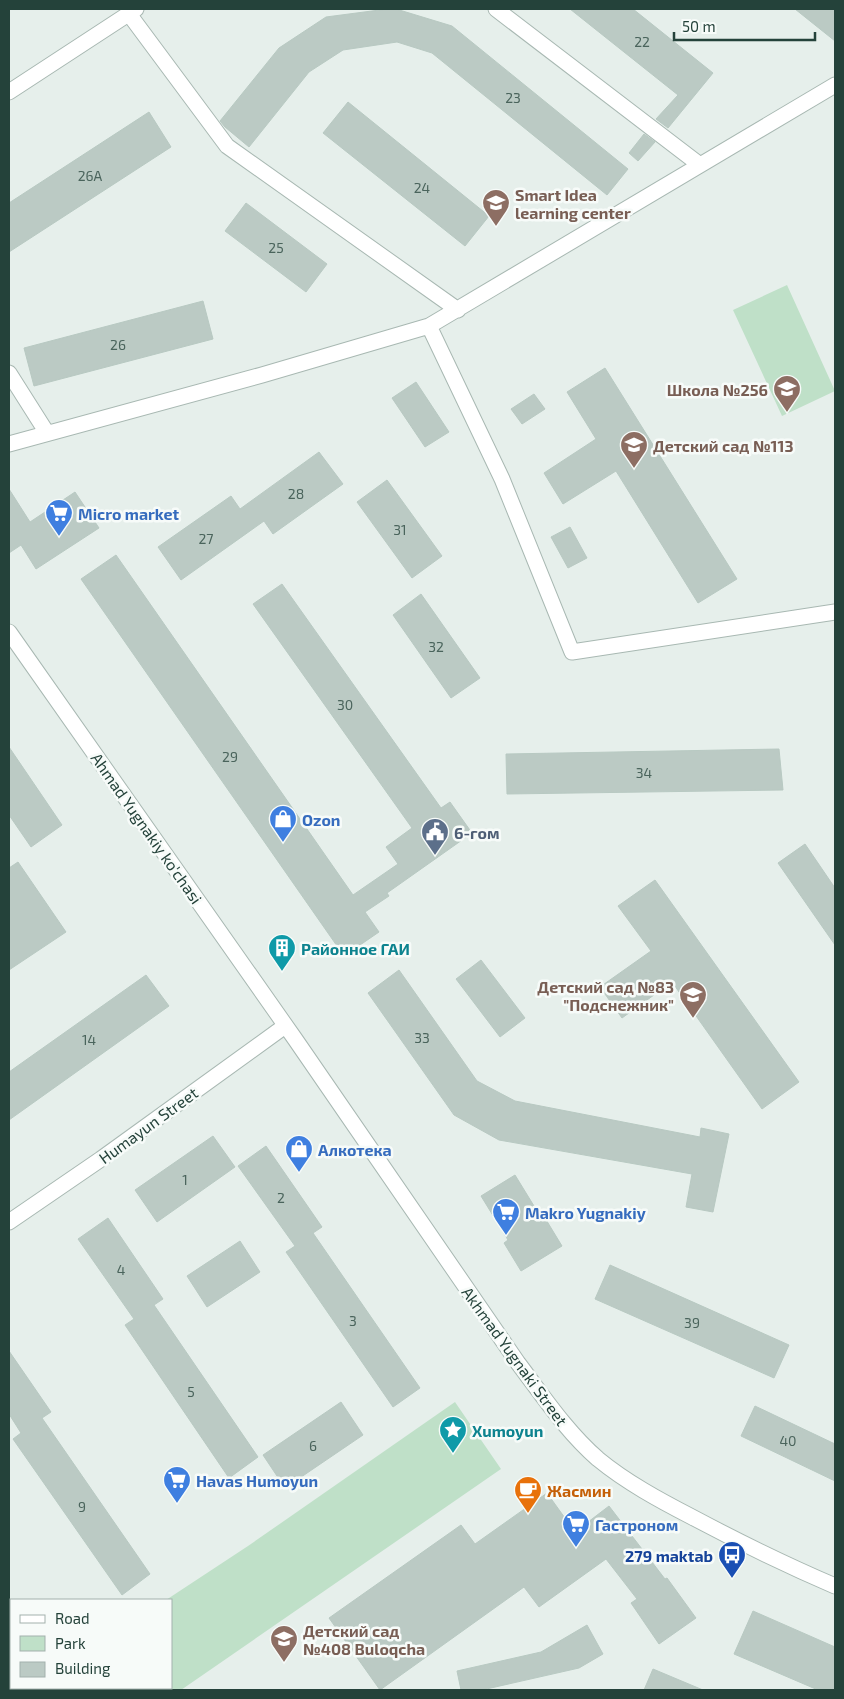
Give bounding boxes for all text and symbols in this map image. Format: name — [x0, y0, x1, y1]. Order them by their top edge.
scale bar — [674, 10, 815, 42]
text: 50 m — [682, 17, 716, 35]
house number: 22 — [634, 33, 650, 50]
house number: 23 — [505, 89, 521, 106]
house number: 26A — [78, 167, 103, 184]
house number: 24 — [414, 179, 430, 196]
place label: Smart Idea learning center — [515, 185, 631, 222]
school or university icon: Smart Idea learning center — [481, 188, 511, 227]
house number: 25 — [268, 239, 284, 256]
house number: 26 — [110, 336, 126, 353]
school or university icon: Школа №256 — [772, 374, 802, 413]
place label: Школа №256 — [667, 380, 768, 399]
school or university icon: Детский сад №113 — [619, 430, 649, 469]
place label: Детский сад №113 — [653, 436, 794, 455]
house number: 28 — [288, 485, 304, 502]
supermarket icon: Micro market — [44, 498, 74, 537]
place label: Micro market — [78, 504, 180, 523]
house number: 31 — [393, 521, 407, 538]
house number: 27 — [198, 530, 214, 547]
house number: 32 — [428, 638, 444, 655]
house number: 30 — [337, 696, 353, 713]
house number: 29 — [222, 748, 238, 765]
street label: Ahmad Yugnakiy ko'chasi — [88, 749, 206, 907]
house number: 34 — [636, 764, 652, 781]
shop icon: Ozon — [268, 804, 298, 843]
place label: Ozon — [302, 810, 340, 829]
public building icon: 6-гом — [420, 817, 450, 856]
place label: 6-гом — [454, 823, 500, 842]
building icon: Районное ГАИ — [267, 933, 297, 972]
place label: Районное ГАИ — [301, 939, 410, 958]
place label: Детский сад №83 "Подснежник" — [537, 977, 674, 1014]
school or university icon: Детский сад №83 "Подснежник" — [678, 980, 708, 1019]
house number: 33 — [414, 1029, 430, 1046]
house number: 14 — [82, 1031, 96, 1048]
street label: Humayun Street — [95, 1083, 201, 1167]
shop icon: Алкотека — [284, 1134, 314, 1173]
place label: Алкотека — [318, 1140, 392, 1159]
house number: 1 — [182, 1171, 188, 1188]
house number: 2 — [277, 1189, 285, 1206]
supermarket icon: Makro Yugnakiy — [491, 1197, 521, 1236]
place label: Makro Yugnakiy — [525, 1203, 646, 1223]
house number: 4 — [117, 1261, 125, 1278]
street label: Akhmad Yugnaki Street — [458, 1283, 572, 1429]
house number: 3 — [349, 1312, 357, 1329]
house number: 39 — [684, 1314, 700, 1331]
house number: 5 — [187, 1383, 195, 1400]
place icon: Xumoyun — [438, 1415, 468, 1454]
place label: Xumoyun — [472, 1421, 543, 1441]
house number: 40 — [779, 1432, 797, 1449]
house number: 6 — [309, 1437, 317, 1454]
supermarket icon: Havas Humoyun — [162, 1465, 192, 1504]
place label: Havas Humoyun — [196, 1471, 318, 1491]
cafe icon: Жасмин — [513, 1475, 543, 1514]
place label: Жасмин — [547, 1481, 611, 1500]
house number: 9 — [78, 1498, 86, 1515]
supermarket icon: Гастроном — [561, 1509, 591, 1548]
place label: Гастроном — [595, 1515, 678, 1534]
bus stop icon: 279 maktab — [717, 1540, 747, 1579]
place label: 279 maktab — [625, 1546, 713, 1565]
legend — [10, 1599, 172, 1689]
text: Road — [55, 1609, 90, 1627]
place label: Детский сад №408 Buloqcha — [303, 1621, 425, 1658]
school or university icon: Детский сад №408 Buloqcha — [269, 1624, 299, 1663]
text: Park — [55, 1634, 86, 1652]
text: Building — [55, 1659, 111, 1677]

